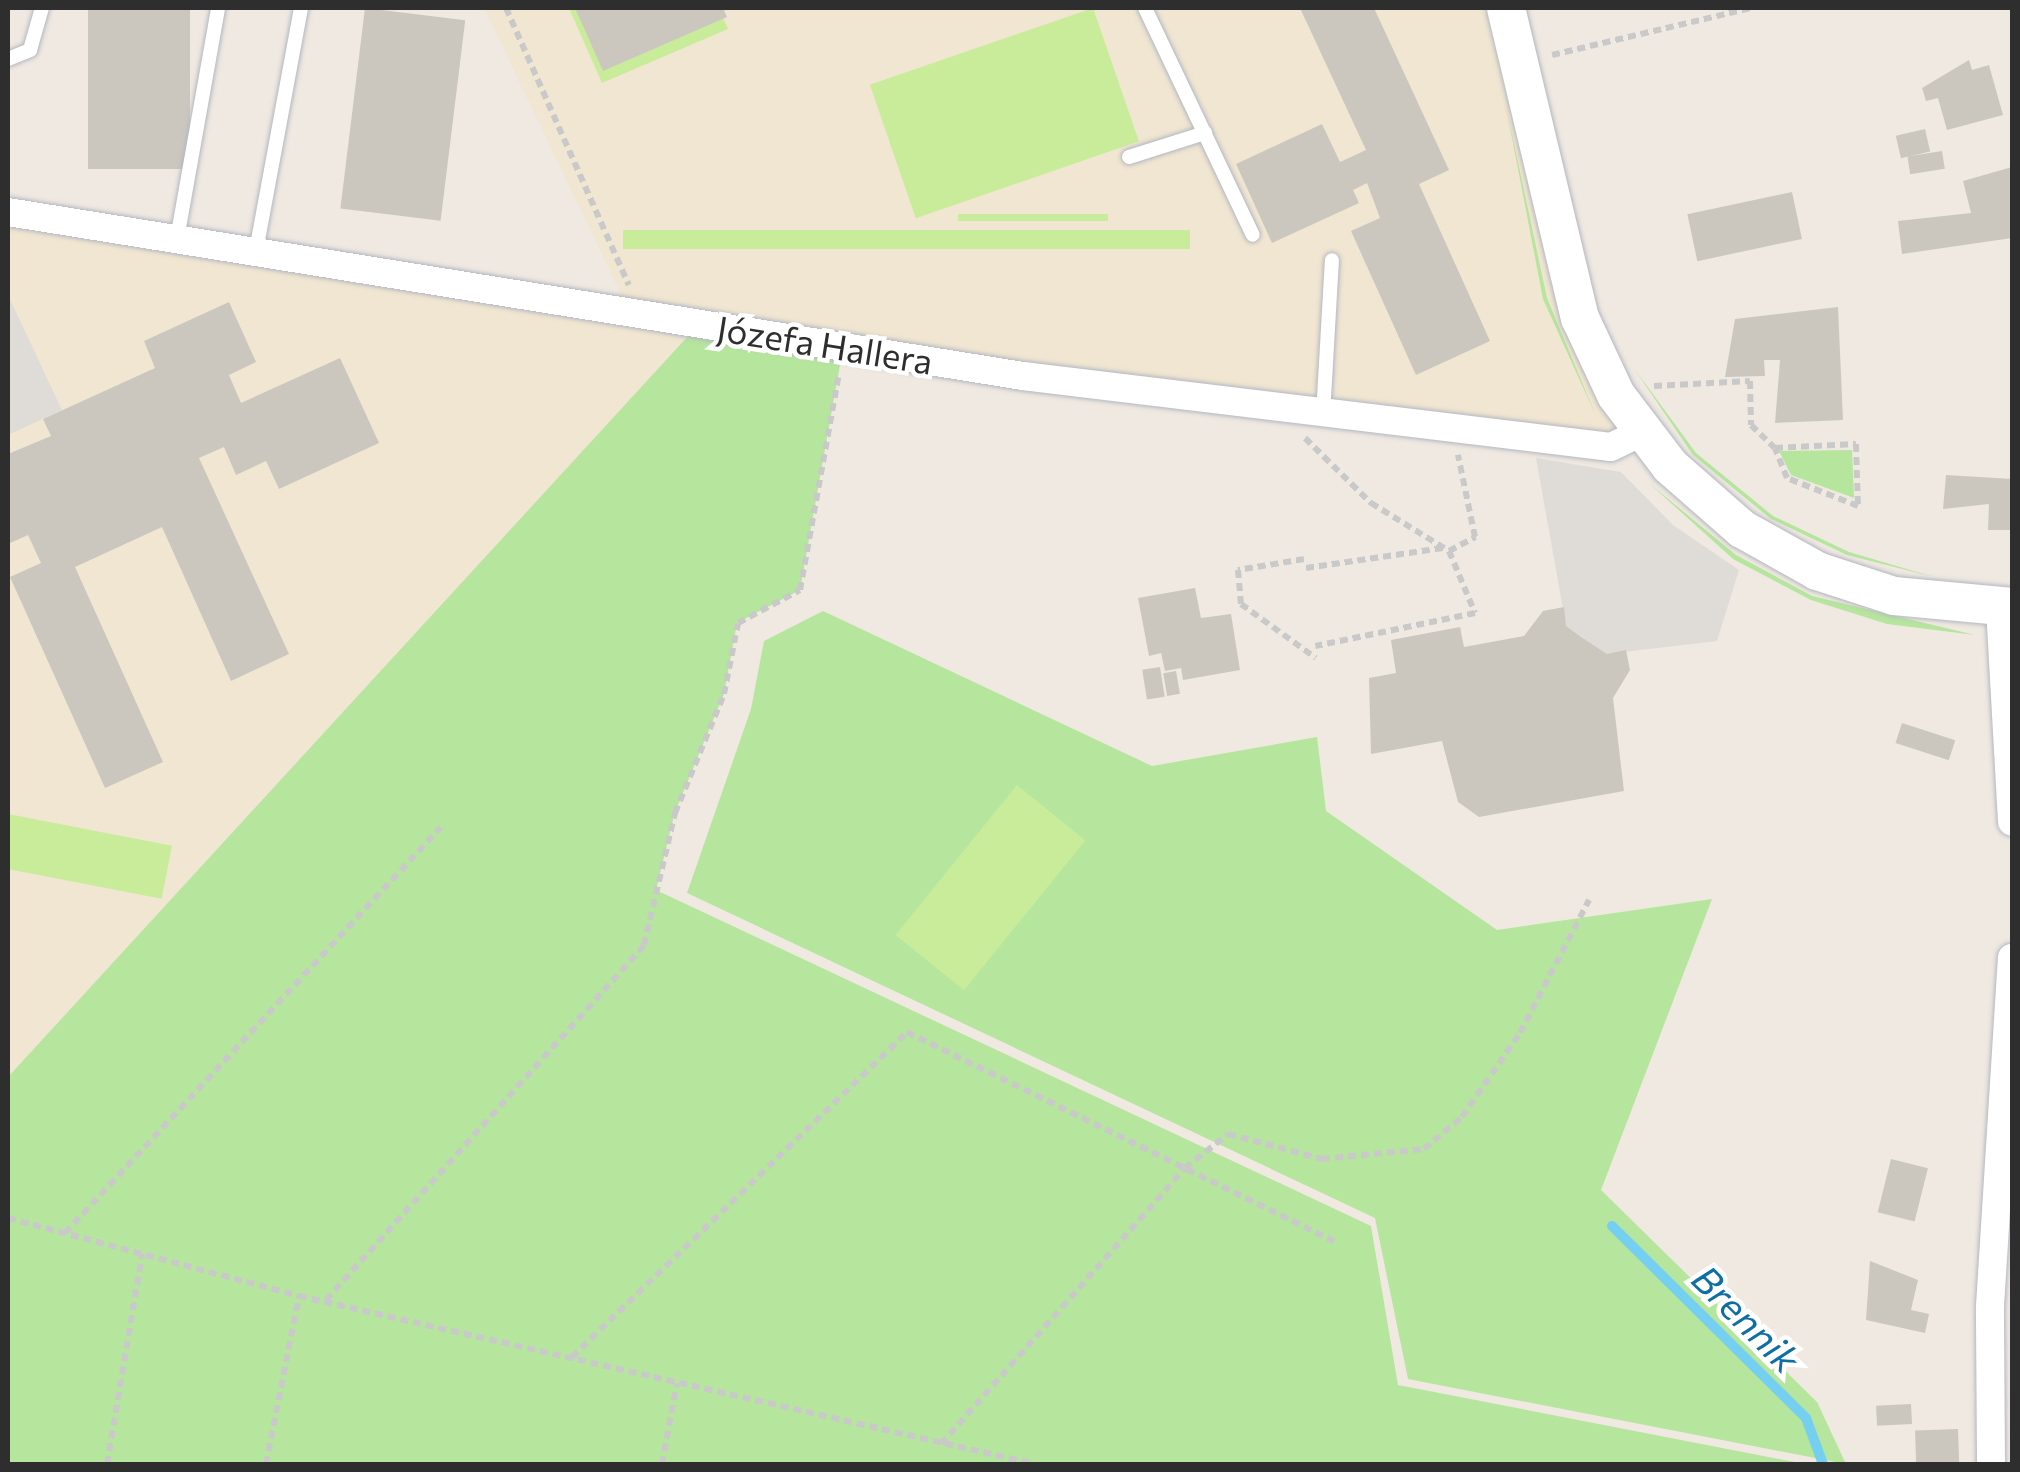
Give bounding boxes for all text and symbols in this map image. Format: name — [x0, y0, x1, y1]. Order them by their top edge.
street label: Józefa Hallera — [714, 306, 936, 382]
water label: Brennik — [1684, 1255, 1810, 1381]

